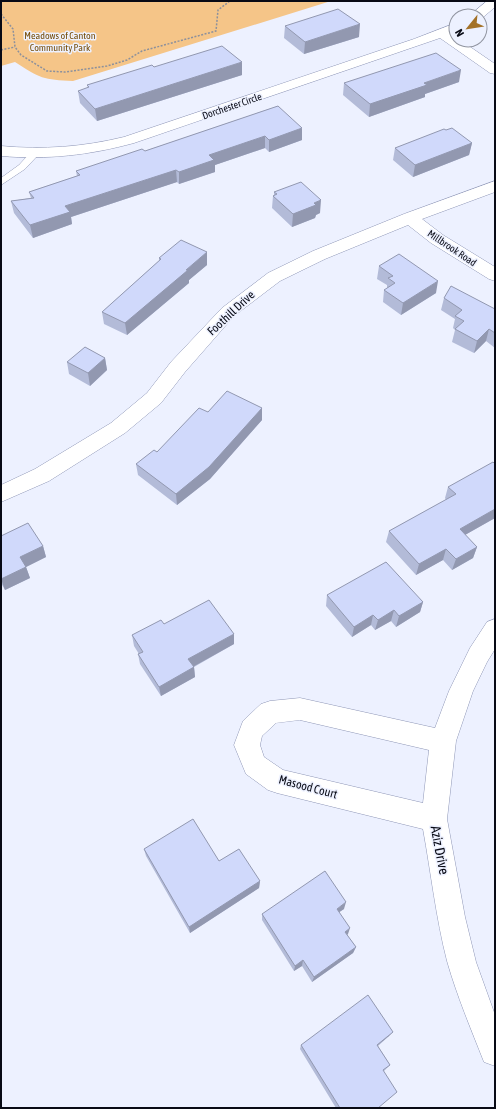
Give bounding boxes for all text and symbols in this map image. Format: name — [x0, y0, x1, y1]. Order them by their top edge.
north arrow — [448, 8, 488, 48]
text: N — [453, 27, 466, 39]
park label: Meadows of Canton Community Park — [24, 30, 96, 53]
street label: Dorchester Circle — [201, 91, 264, 121]
street label: Millbrook Road — [426, 228, 479, 268]
street label: Foothill Drive — [205, 288, 257, 338]
street label: Masood Court — [277, 772, 339, 802]
street label: Aziz Drive — [427, 824, 453, 876]

